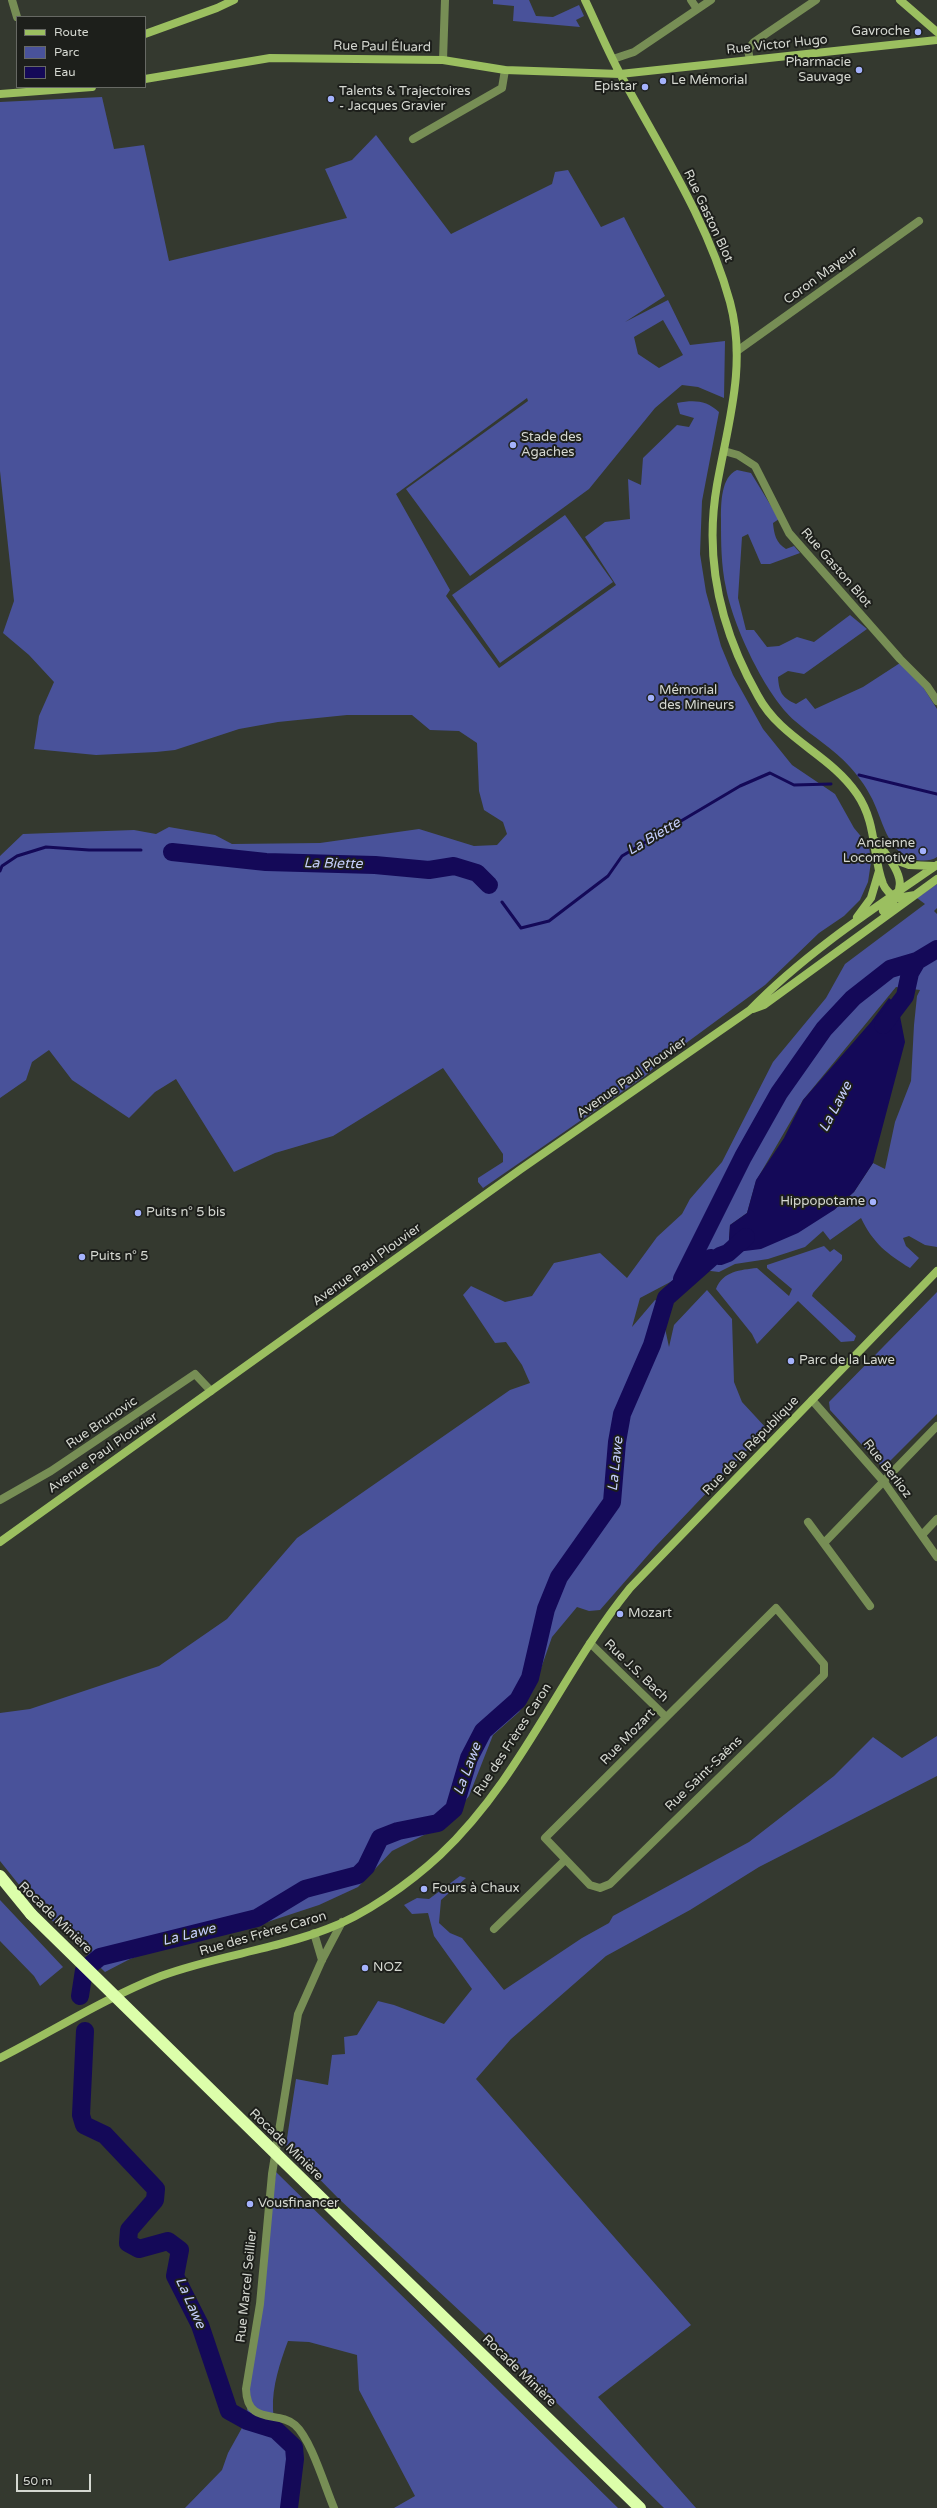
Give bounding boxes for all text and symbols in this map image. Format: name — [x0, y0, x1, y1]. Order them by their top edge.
legend — [16, 16, 146, 88]
place label: Gavroche — [851, 24, 910, 40]
text: Route — [54, 25, 88, 39]
marker: Gavroche — [913, 27, 923, 37]
street label: Rue Victor Hugo — [726, 32, 828, 58]
street label: Rue Paul Éluard — [333, 38, 431, 56]
text: Parc — [54, 45, 79, 59]
place label: Pharmacie Sauvage — [785, 55, 851, 86]
text: Eau — [54, 65, 76, 79]
marker: Pharmacie Sauvage — [854, 65, 864, 75]
place label: Le Mémorial — [671, 73, 748, 89]
marker: Le Mémorial — [658, 76, 668, 86]
place label: Epistar — [594, 79, 637, 95]
marker: Epistar — [640, 82, 650, 92]
place label: Talents & Trajectoires - Jacques Gravier — [339, 84, 470, 115]
marker: Talents & Trajectoires - Jacques Gravier — [326, 94, 336, 104]
street label: Rue Gaston Blot — [680, 167, 736, 265]
street label: Coron Mayeur — [781, 244, 861, 308]
place label: Stade des Agaches — [521, 430, 582, 461]
marker: Stade des Agaches — [508, 440, 518, 450]
street label: Rue Gaston Blot — [797, 525, 875, 611]
place label: Mémorial des Mineurs — [659, 683, 734, 714]
marker: Mémorial des Mineurs — [646, 693, 656, 703]
water label: La Biette — [624, 815, 684, 859]
place label: Ancienne Locomotive — [843, 836, 915, 867]
marker: Ancienne Locomotive — [918, 846, 928, 856]
water label: La Biette — [303, 855, 363, 873]
street label: Avenue Paul Plouvier — [574, 1034, 690, 1122]
water label: La Lawe — [816, 1079, 856, 1135]
place label: Hippopotame — [780, 1194, 865, 1210]
marker: Hippopotame — [868, 1197, 878, 1207]
place label: Puits n° 5 bis — [146, 1205, 226, 1221]
marker: Puits n° 5 bis — [133, 1208, 143, 1218]
street label: Avenue Paul Plouvier — [310, 1220, 424, 1310]
place label: Puits n° 5 — [90, 1249, 148, 1265]
marker: Puits n° 5 — [77, 1252, 87, 1262]
place label: Parc de la Lawe — [799, 1353, 895, 1369]
marker: Parc de la Lawe — [786, 1356, 796, 1366]
street label: Rue Brunovic — [63, 1393, 141, 1453]
street label: Rue de la République — [700, 1393, 802, 1499]
street label: Avenue Paul Plouvier — [45, 1409, 161, 1497]
water label: La Lawe — [605, 1436, 627, 1492]
street label: Rue Berlioz — [859, 1437, 915, 1501]
place label: Mozart — [628, 1606, 672, 1622]
marker: Mozart — [615, 1609, 625, 1619]
street label: Rue J.S. Bach — [601, 1636, 671, 1706]
street label: Rue des Frères Caron — [471, 1681, 555, 1799]
street label: Rue Mozart — [597, 1706, 659, 1768]
street label: Rue Saint-Saëns — [662, 1733, 746, 1815]
water label: La Lawe — [450, 1741, 486, 1797]
street label: Rocade Minière — [15, 1879, 95, 1957]
place label: Fours à Chaux — [432, 1881, 519, 1897]
marker: Fours à Chaux — [419, 1884, 429, 1894]
street label: Rue des Frères Caron — [198, 1908, 328, 1960]
water label: La Lawe — [161, 1920, 217, 1950]
place label: NOZ — [373, 1960, 402, 1976]
marker: NOZ — [360, 1963, 370, 1973]
street label: Rocade Minière — [246, 2106, 326, 2184]
place label: Vousfinancer — [258, 2196, 339, 2212]
marker: Vousfinancer — [245, 2199, 255, 2209]
street label: Rue Marcel Seillier — [233, 2228, 261, 2344]
water label: La Lawe — [171, 2275, 209, 2331]
street label: Rocade Minière — [479, 2332, 559, 2410]
scale bar — [18, 2466, 93, 2492]
text: 50 m — [23, 2474, 52, 2488]

